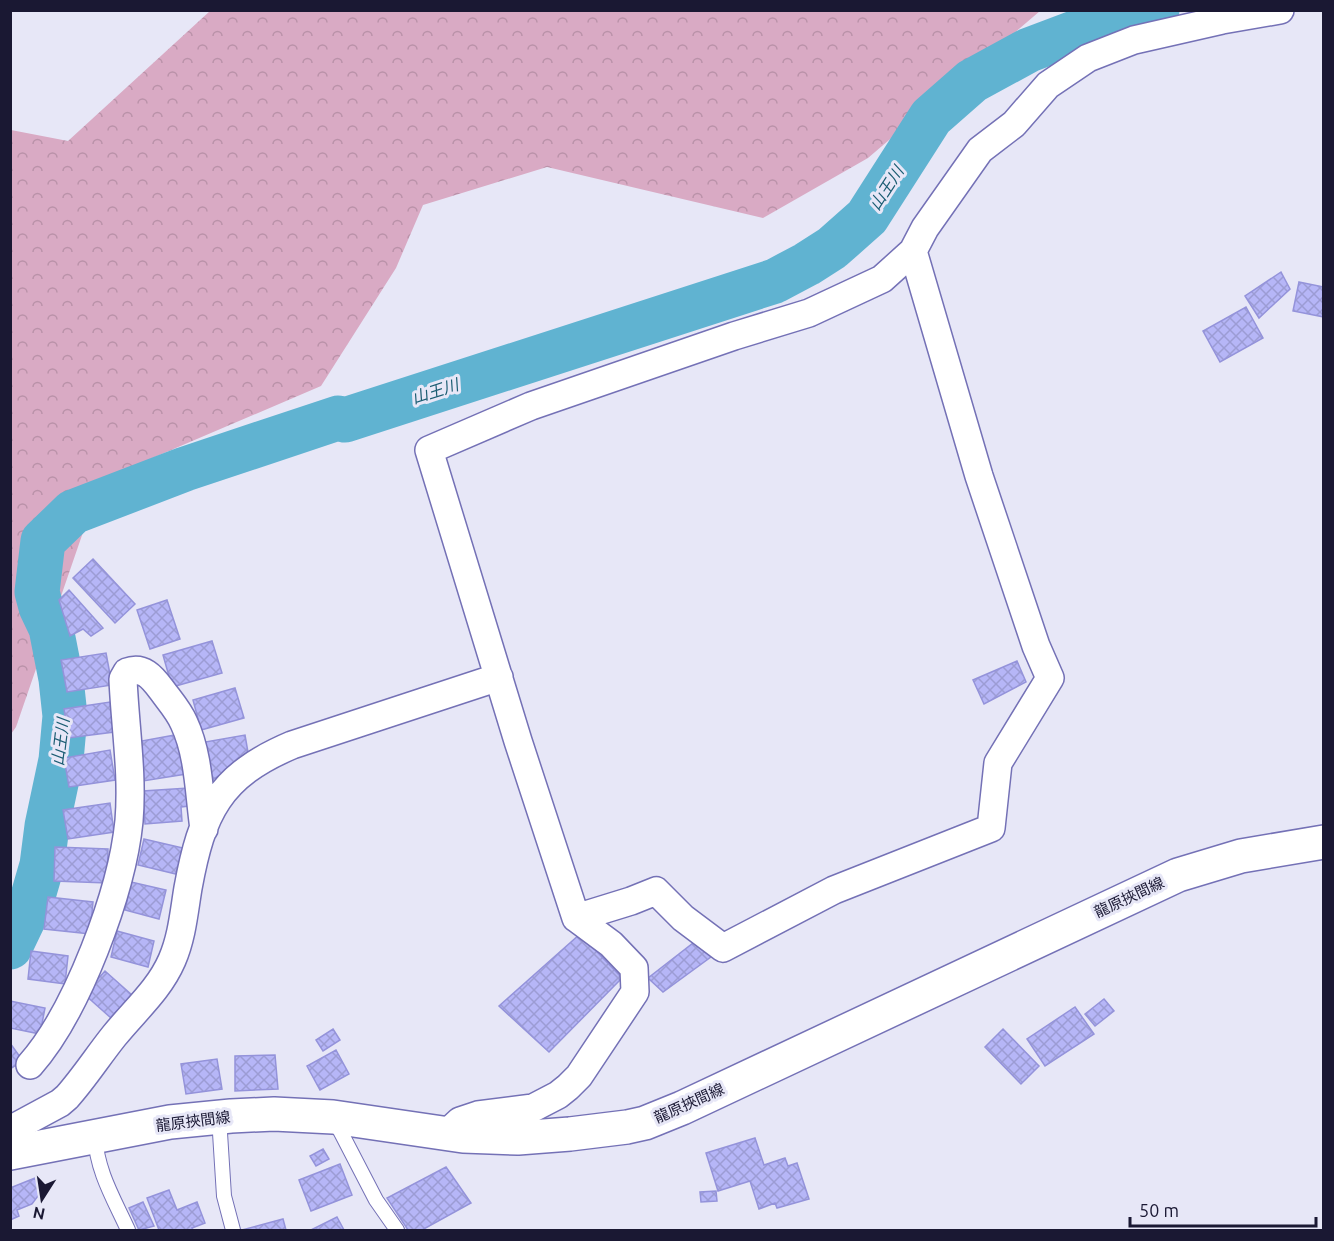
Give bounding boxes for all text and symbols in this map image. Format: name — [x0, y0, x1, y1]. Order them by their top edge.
water label: 山王川 — [865, 161, 908, 213]
water label: 山王川 — [409, 374, 463, 407]
water label: 山王川 — [48, 715, 72, 767]
street label: 龍原挾間線 — [1091, 873, 1167, 921]
street label: 龍原挾間線 — [651, 1080, 727, 1126]
street label: 龍原挾間線 — [155, 1108, 231, 1134]
north arrow — [12, 1169, 72, 1229]
scale bar — [1130, 1190, 1316, 1228]
text: 50 m — [1139, 1200, 1179, 1220]
text: N — [31, 1204, 47, 1224]

